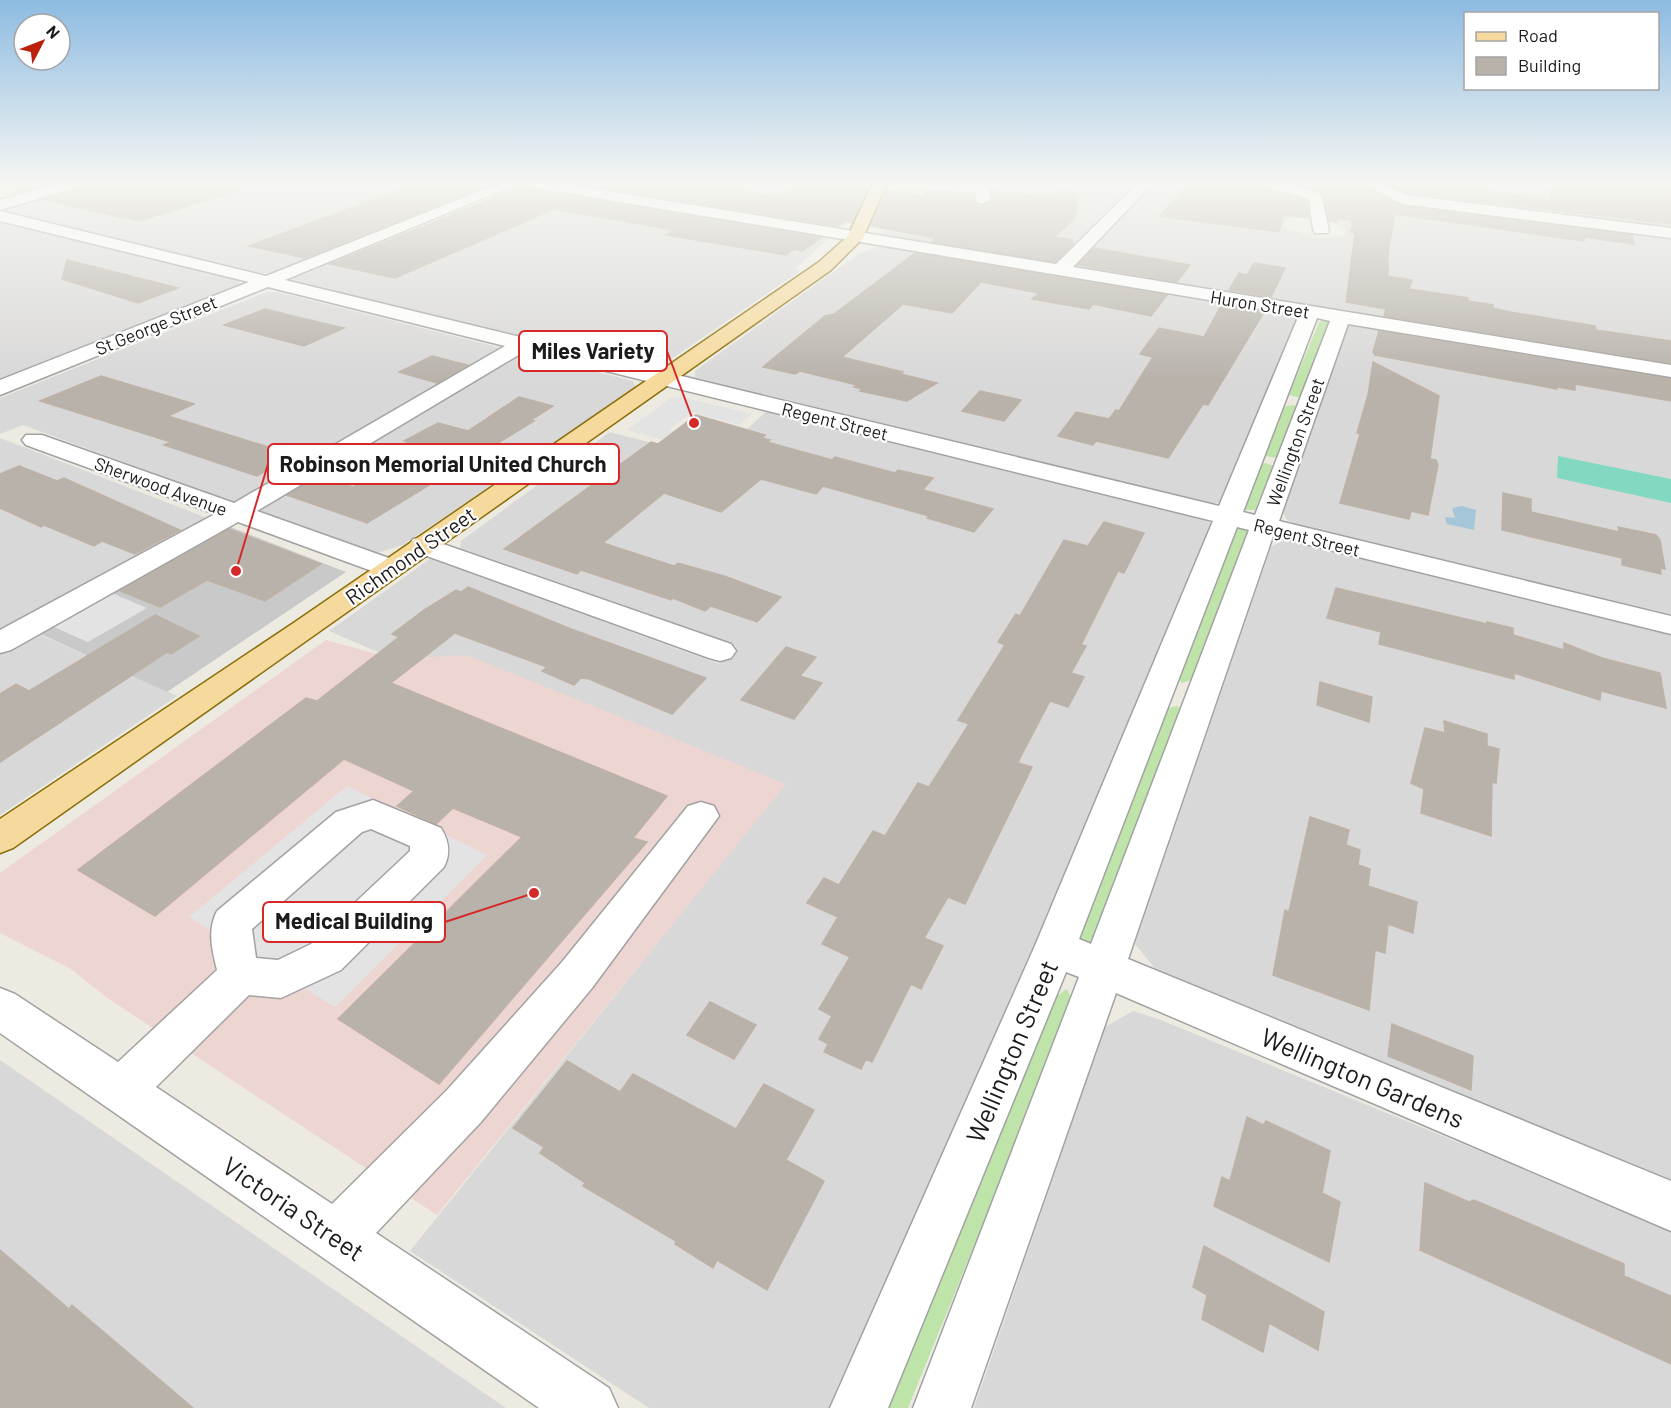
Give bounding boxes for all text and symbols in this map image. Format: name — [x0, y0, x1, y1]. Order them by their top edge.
north arrow — [12, 12, 72, 72]
legend — [1464, 12, 1659, 90]
text: N — [43, 21, 64, 42]
text: Road — [1518, 24, 1558, 46]
text: Building — [1518, 54, 1581, 76]
street label: Huron Street — [1209, 285, 1311, 323]
street label: St George Street — [92, 291, 220, 359]
callout: Miles Variety — [519, 331, 667, 371]
text: Miles Variety — [531, 337, 655, 363]
street label: Wellington Street — [1262, 375, 1328, 509]
street label: Regent Street — [780, 397, 890, 445]
callout: Robinson Memorial United Church — [268, 444, 619, 484]
text: Robinson Memorial United Church — [279, 450, 607, 476]
street label: Sherwood Avenue — [92, 452, 230, 520]
street label: Richmond Street — [340, 501, 480, 609]
street label: Regent Street — [1252, 513, 1362, 561]
callout: Medical Building — [263, 902, 445, 942]
text: Medical Building — [275, 907, 433, 933]
street label: Wellington Street — [959, 955, 1063, 1147]
street label: Wellington Gardens — [1257, 1020, 1469, 1134]
street label: Victoria Street — [217, 1149, 371, 1267]

